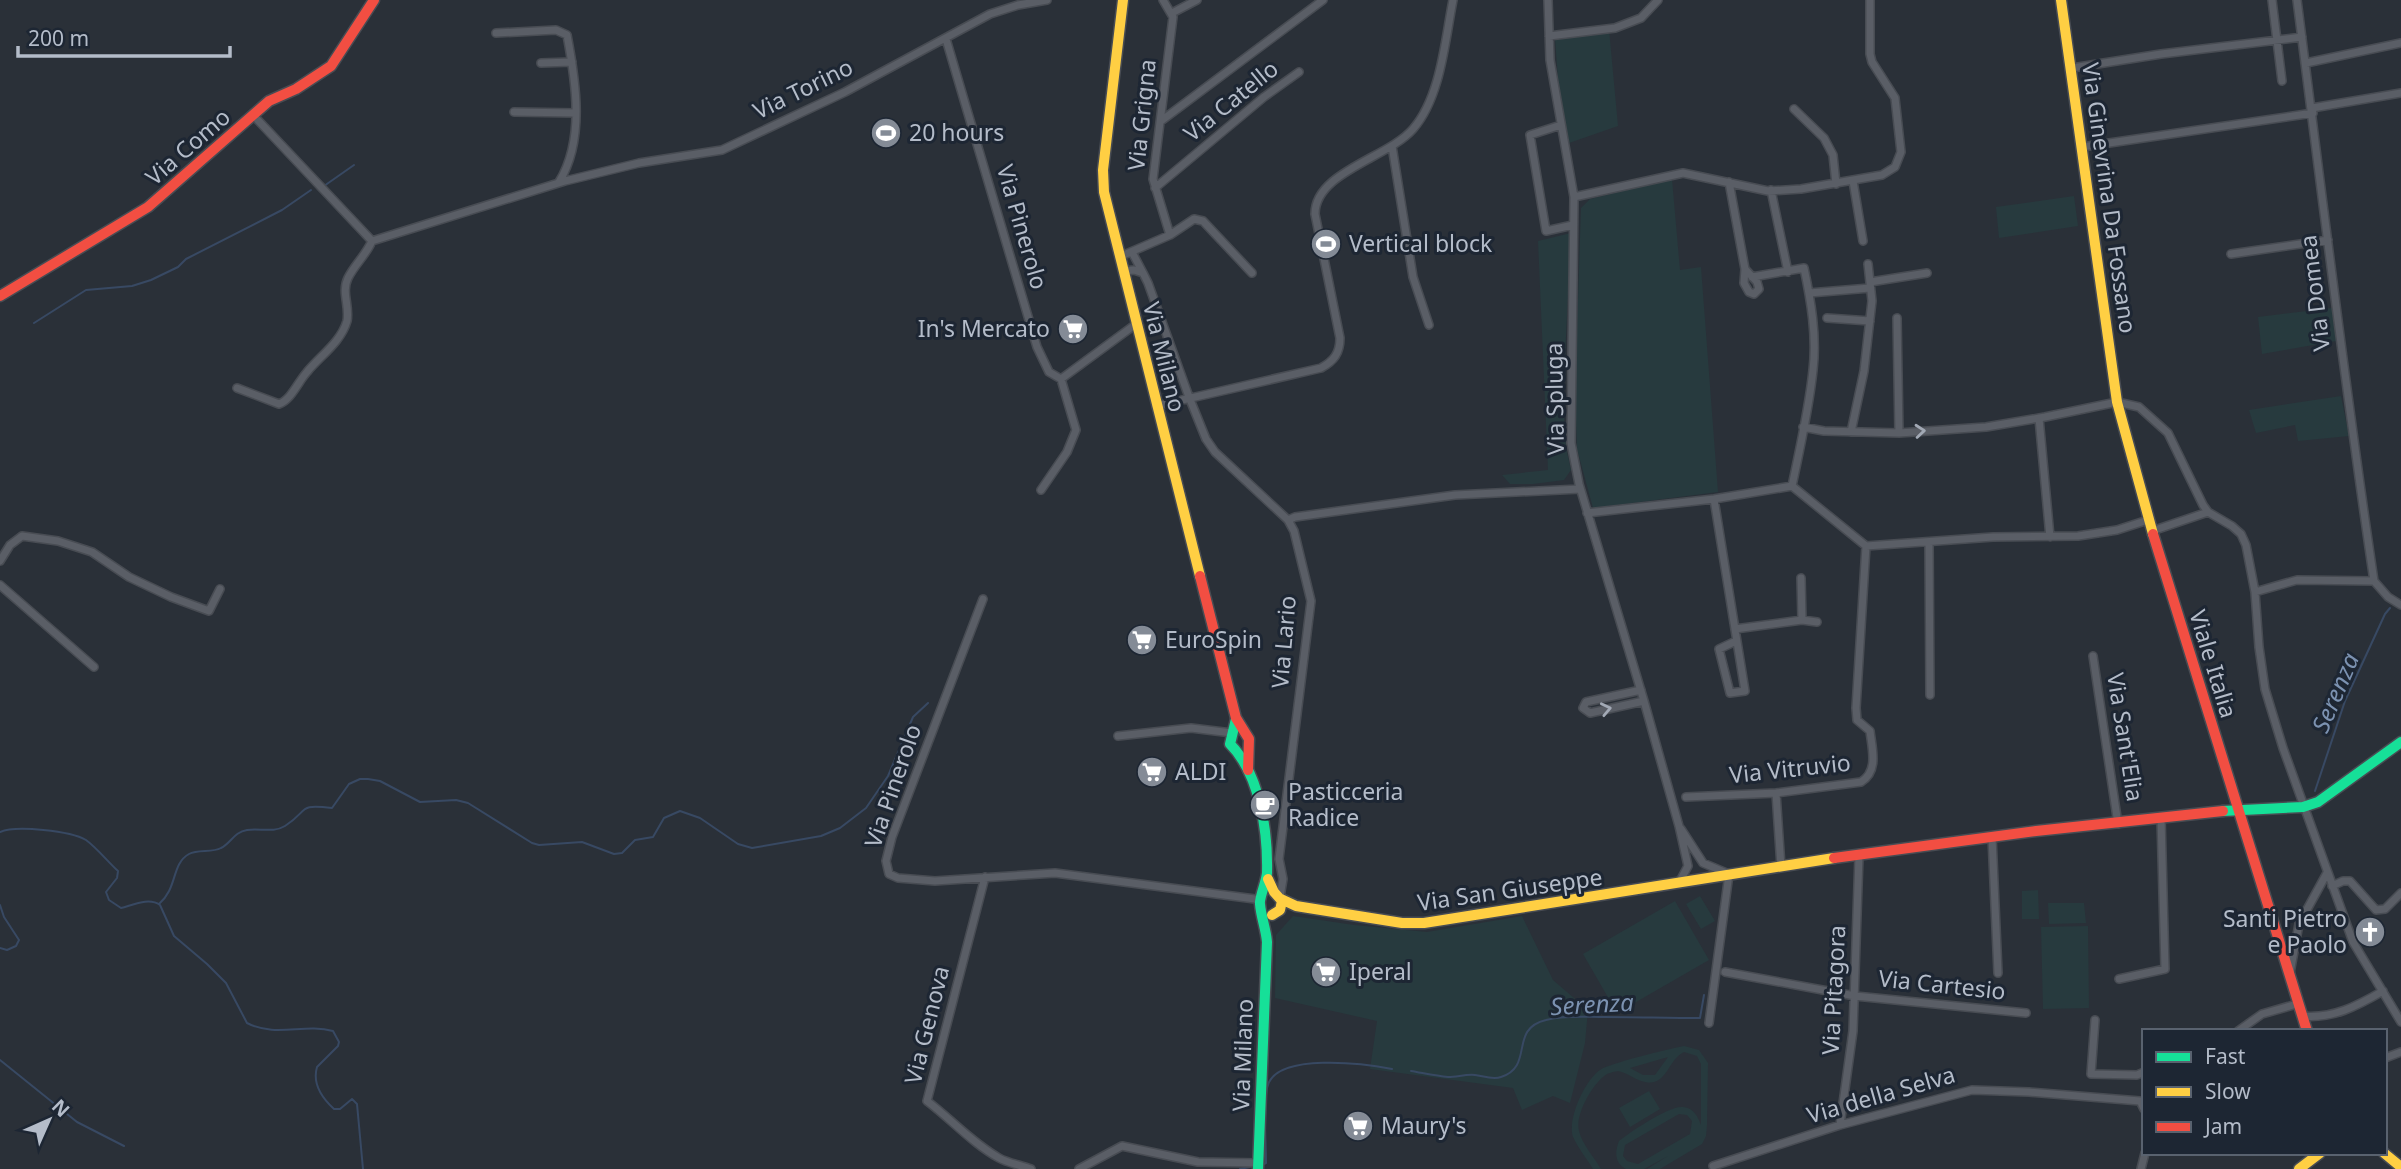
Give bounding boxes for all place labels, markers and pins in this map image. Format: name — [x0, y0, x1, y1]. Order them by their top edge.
sports icon: 20 hours — [869, 116, 903, 150]
place label: 20 hours — [909, 116, 1004, 148]
sports icon: Vertical block — [1309, 227, 1343, 261]
place label: Vertical block — [1349, 227, 1493, 259]
place label: In's Mercato — [918, 312, 1050, 344]
supermarket icon: In's Mercato — [1056, 312, 1090, 346]
supermarket icon: EuroSpin — [1125, 623, 1159, 657]
place label: EuroSpin — [1165, 623, 1262, 655]
supermarket icon: ALDI — [1135, 755, 1169, 789]
place label: ALDI — [1175, 755, 1226, 787]
place label: Pasticceria Radice — [1288, 775, 1403, 833]
cafe icon: Pasticceria Radice — [1248, 788, 1282, 822]
place label: Santi Pietro e Paolo — [2223, 902, 2347, 960]
church icon: Santi Pietro e Paolo — [2353, 915, 2387, 949]
supermarket icon: Iperal — [1309, 955, 1343, 989]
place label: Iperal — [1349, 955, 1412, 987]
supermarket icon: Maury's — [1341, 1109, 1375, 1143]
place label: Maury's — [1381, 1109, 1467, 1141]

